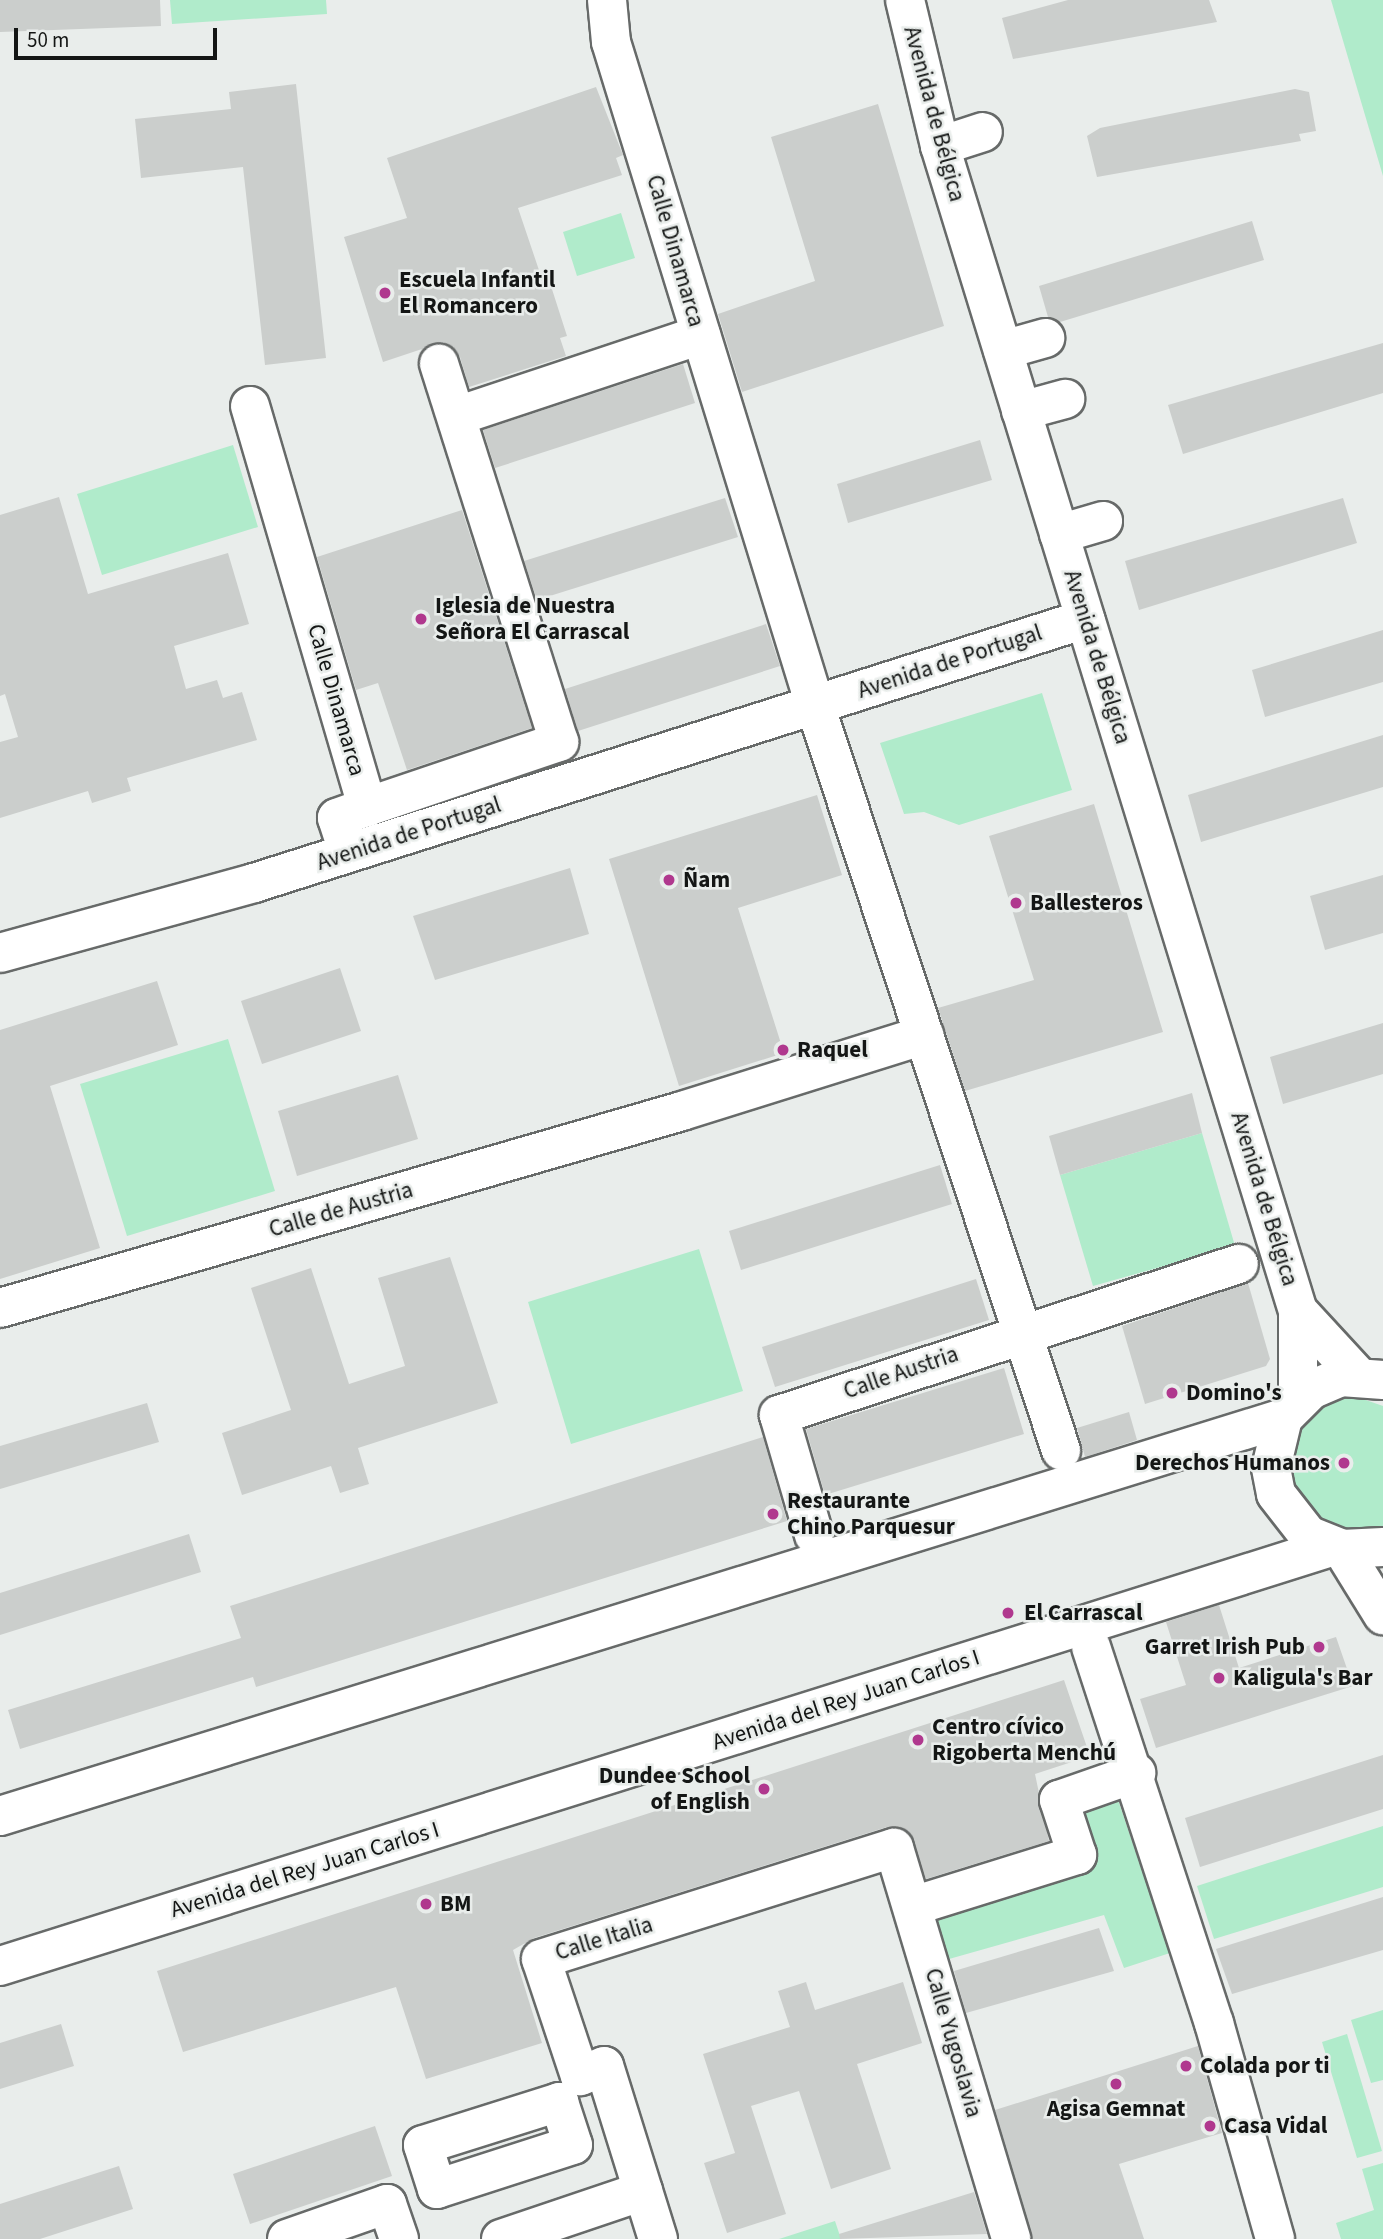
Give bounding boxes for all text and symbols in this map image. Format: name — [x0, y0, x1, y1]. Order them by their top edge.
scale bar — [18, 14, 220, 58]
street label: Avenida de Bélgica — [897, 23, 971, 205]
text: 50 m — [27, 25, 69, 55]
street label: Calle Dinamarca — [640, 172, 710, 330]
place label: Escuela Infantil El Romancero — [399, 266, 555, 320]
marker: Escuela Infantil El Romancero — [377, 285, 393, 301]
street label: Avenida de Bélgica — [1057, 567, 1137, 747]
place label: Iglesia de Nuestra Señora El Carrascal — [435, 592, 629, 646]
marker: Iglesia de Nuestra Señora El Carrascal — [413, 611, 429, 627]
street label: Avenida de Portugal — [854, 619, 1046, 705]
street label: Calle Dinamarca — [301, 621, 371, 779]
street label: Avenida de Portugal — [313, 791, 505, 877]
place label: Ñam — [683, 866, 730, 894]
marker: Ñam — [661, 872, 677, 888]
place label: Ballesteros — [1030, 889, 1143, 917]
marker: Ballesteros — [1008, 895, 1024, 911]
place label: Raquel — [797, 1036, 868, 1064]
marker: Raquel — [775, 1042, 791, 1058]
street label: Avenida de Bélgica — [1224, 1109, 1304, 1289]
street label: Calle de Austria — [266, 1176, 416, 1244]
street label: Calle Austria — [840, 1340, 962, 1406]
place label: Domino's — [1186, 1379, 1282, 1407]
marker: Domino's — [1164, 1385, 1180, 1401]
place label: Derechos Humanos — [1135, 1449, 1330, 1477]
marker: Derechos Humanos — [1336, 1455, 1352, 1471]
place label: Restaurante Chino Parquesur — [787, 1487, 955, 1541]
marker: Restaurante Chino Parquesur — [765, 1506, 781, 1522]
place label: El Carrascal — [1024, 1599, 1142, 1627]
marker: El Carrascal — [998, 1603, 1018, 1623]
place label: Garret Irish Pub — [1145, 1633, 1305, 1661]
marker: Garret Irish Pub — [1311, 1639, 1327, 1655]
street label: Avenida del Rey Juan Carlos I — [709, 1644, 983, 1756]
place label: Kaligula's Bar — [1233, 1664, 1373, 1692]
marker: Kaligula's Bar — [1211, 1670, 1227, 1686]
place label: Centro cívico Rigoberta Menchú — [932, 1713, 1116, 1767]
marker: Centro cívico Rigoberta Menchú — [910, 1732, 926, 1748]
place label: Dundee School of English — [599, 1762, 750, 1816]
marker: Dundee School of English — [756, 1781, 772, 1797]
street label: Avenida del Rey Juan Carlos I — [167, 1816, 443, 1924]
place label: BM — [440, 1890, 471, 1918]
marker: BM — [418, 1896, 434, 1912]
street label: Calle Italia — [552, 1911, 656, 1967]
street label: Calle Yugoslavia — [919, 1965, 987, 2121]
place label: Colada por ti — [1200, 2052, 1330, 2080]
marker: Colada por ti — [1178, 2058, 1194, 2074]
marker: Agisa Gemnat — [1108, 2076, 1124, 2092]
place label: Agisa Gemnat — [1047, 2095, 1185, 2123]
place label: Casa Vidal — [1224, 2112, 1327, 2140]
marker: Casa Vidal — [1202, 2118, 1218, 2134]

